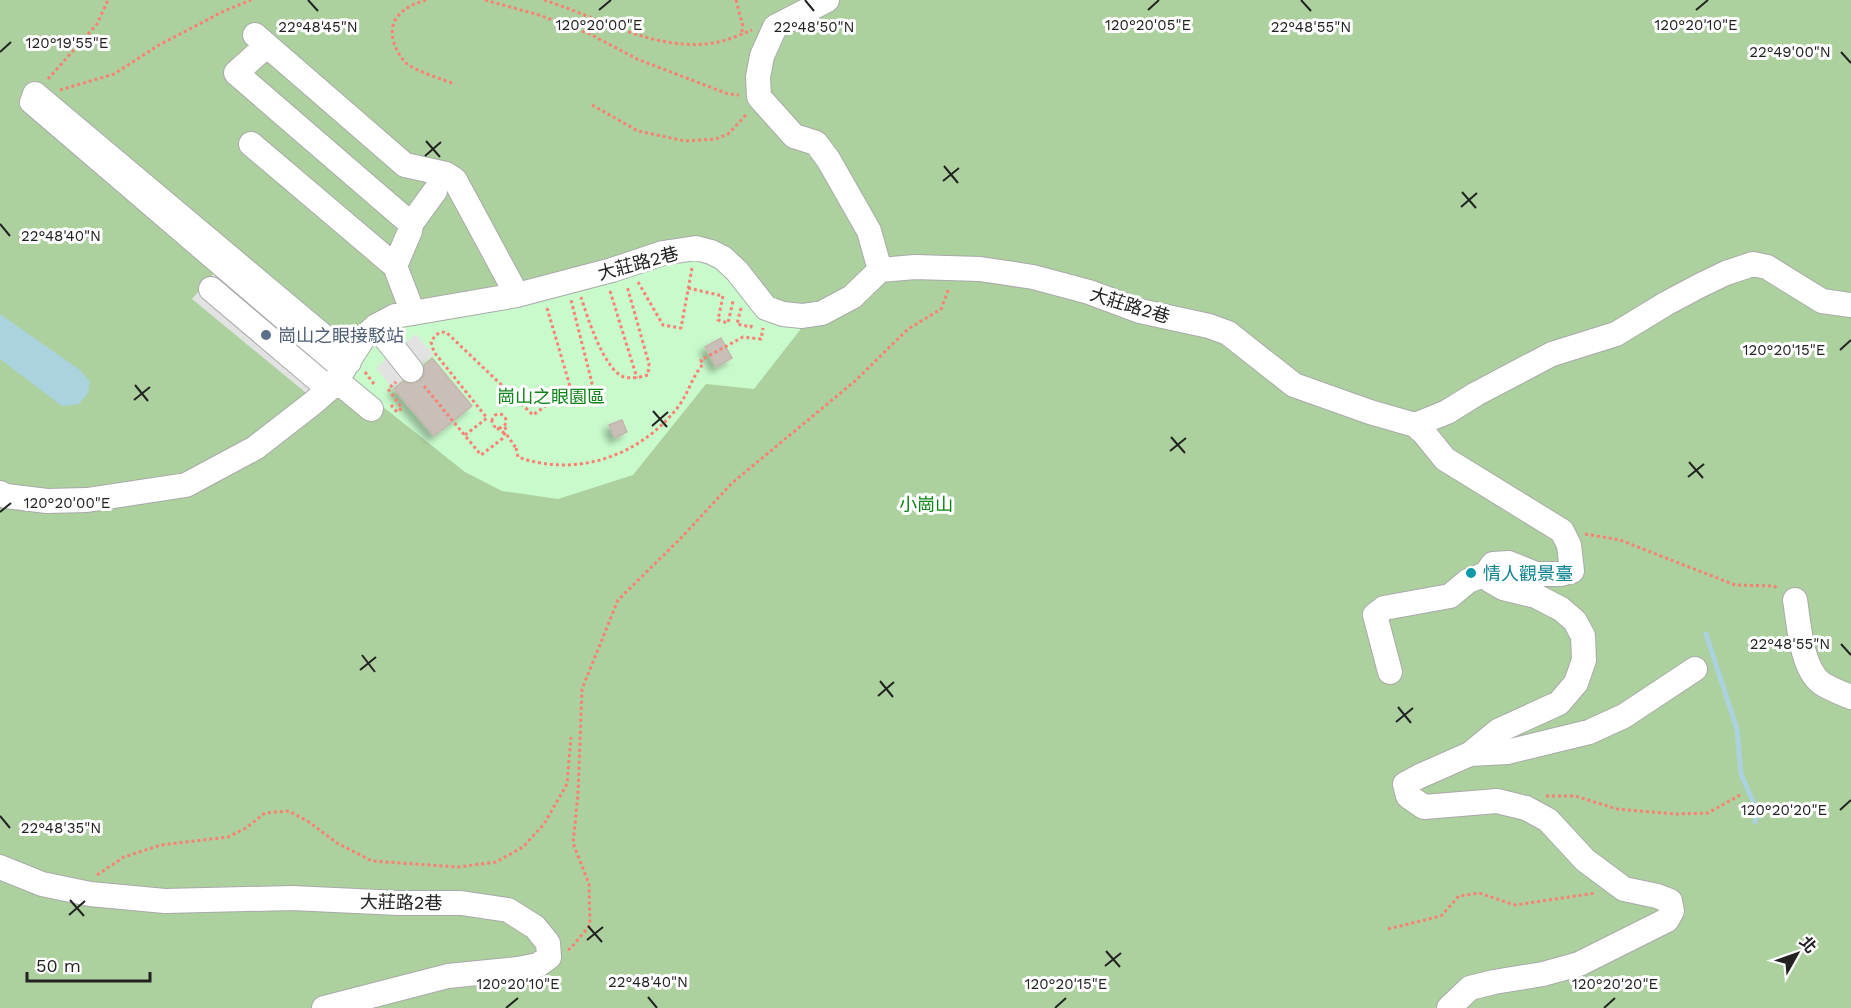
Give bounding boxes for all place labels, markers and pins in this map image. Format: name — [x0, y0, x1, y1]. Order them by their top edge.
place label: 崗山之眼接駁站 — [278, 325, 404, 346]
marker: 崗山之眼接駁站 — [259, 328, 273, 342]
place label: 情人觀景臺 — [1483, 563, 1573, 584]
marker: 情人觀景臺 — [1464, 566, 1478, 580]

